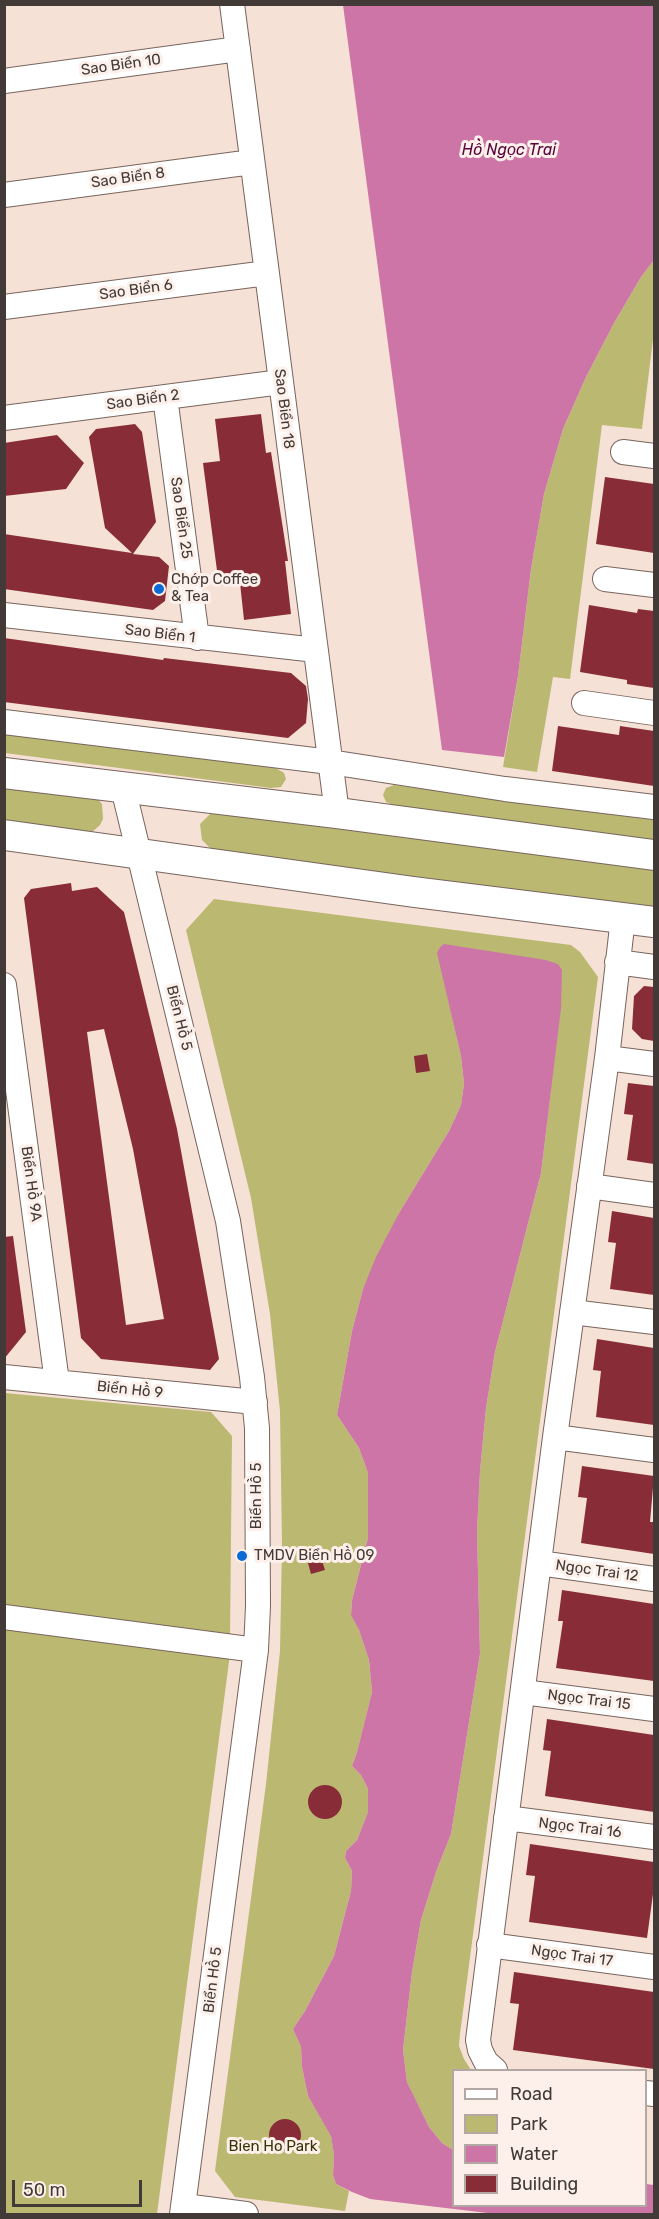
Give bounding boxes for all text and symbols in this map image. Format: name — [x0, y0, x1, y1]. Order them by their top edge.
street label: Sao Biển 10 — [80, 50, 162, 80]
water label: Hồ Ngọc Trai — [462, 140, 556, 160]
street label: Sao Biển 8 — [90, 164, 166, 192]
street label: Sao Biển 6 — [98, 276, 174, 304]
street label: Sao Biển 18 — [270, 368, 298, 450]
street label: Sao Biển 2 — [105, 386, 181, 414]
street label: Sao Biển 25 — [166, 476, 196, 560]
place label: Chớp Coffee & Tea — [171, 571, 258, 606]
marker: Chớp Coffee & Tea — [152, 582, 166, 596]
street label: Sao Biển 1 — [124, 621, 196, 647]
street label: Biển Hồ 5 — [162, 983, 196, 1053]
street label: Biển Hồ 9A — [17, 1145, 45, 1223]
street label: Biển Hồ 9 — [96, 1378, 164, 1402]
street label: Biển Hồ 5 — [248, 1463, 266, 1529]
place label: TMDV Biển Hồ 09 — [254, 1547, 374, 1565]
marker: TMDV Biển Hồ 09 — [235, 1549, 249, 1563]
street label: Ngọc Trai 12 — [554, 1556, 640, 1586]
street label: Ngọc Trai 15 — [546, 1686, 632, 1714]
street label: Ngọc Trai 16 — [537, 1814, 623, 1842]
street label: Ngọc Trai 17 — [530, 1941, 614, 1971]
street label: Biển Hồ 5 — [200, 1946, 226, 2014]
legend — [452, 2069, 647, 2207]
text: Road — [510, 2083, 553, 2105]
text: Park — [510, 2113, 547, 2135]
park label: Bien Ho Park — [228, 2138, 318, 2156]
text: Water — [510, 2143, 558, 2165]
scale bar — [15, 2168, 146, 2206]
text: Building — [510, 2173, 578, 2195]
text: 50 m — [23, 2179, 66, 2201]

